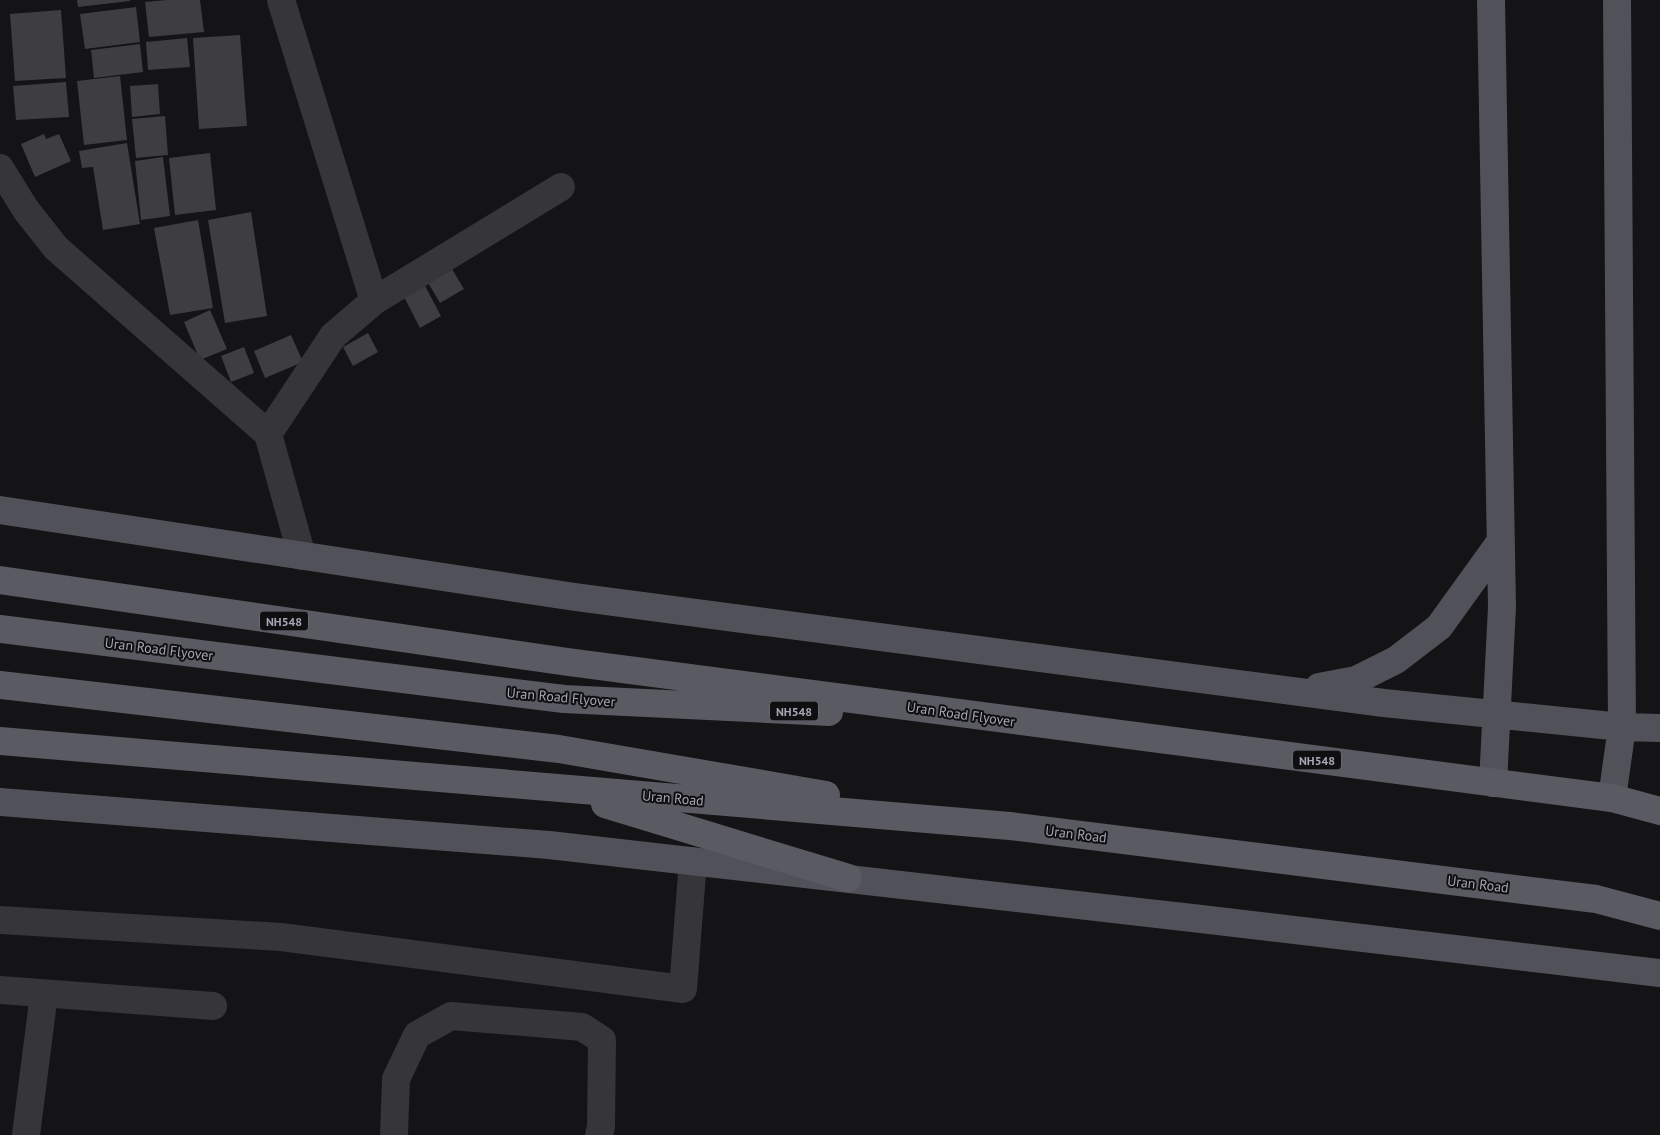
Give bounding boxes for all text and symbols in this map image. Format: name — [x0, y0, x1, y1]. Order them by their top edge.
road number: NH548 — [260, 612, 308, 630]
street label: Uran Road Flyover — [104, 633, 214, 665]
street label: Uran Road Flyover — [506, 683, 616, 711]
street label: Uran Road Flyover — [906, 697, 1017, 731]
road number: NH548 — [770, 701, 818, 720]
road number: NH548 — [1293, 750, 1341, 770]
street label: Uran Road — [641, 786, 705, 810]
street label: Uran Road — [1044, 821, 1108, 847]
street label: Uran Road — [1446, 871, 1510, 897]

